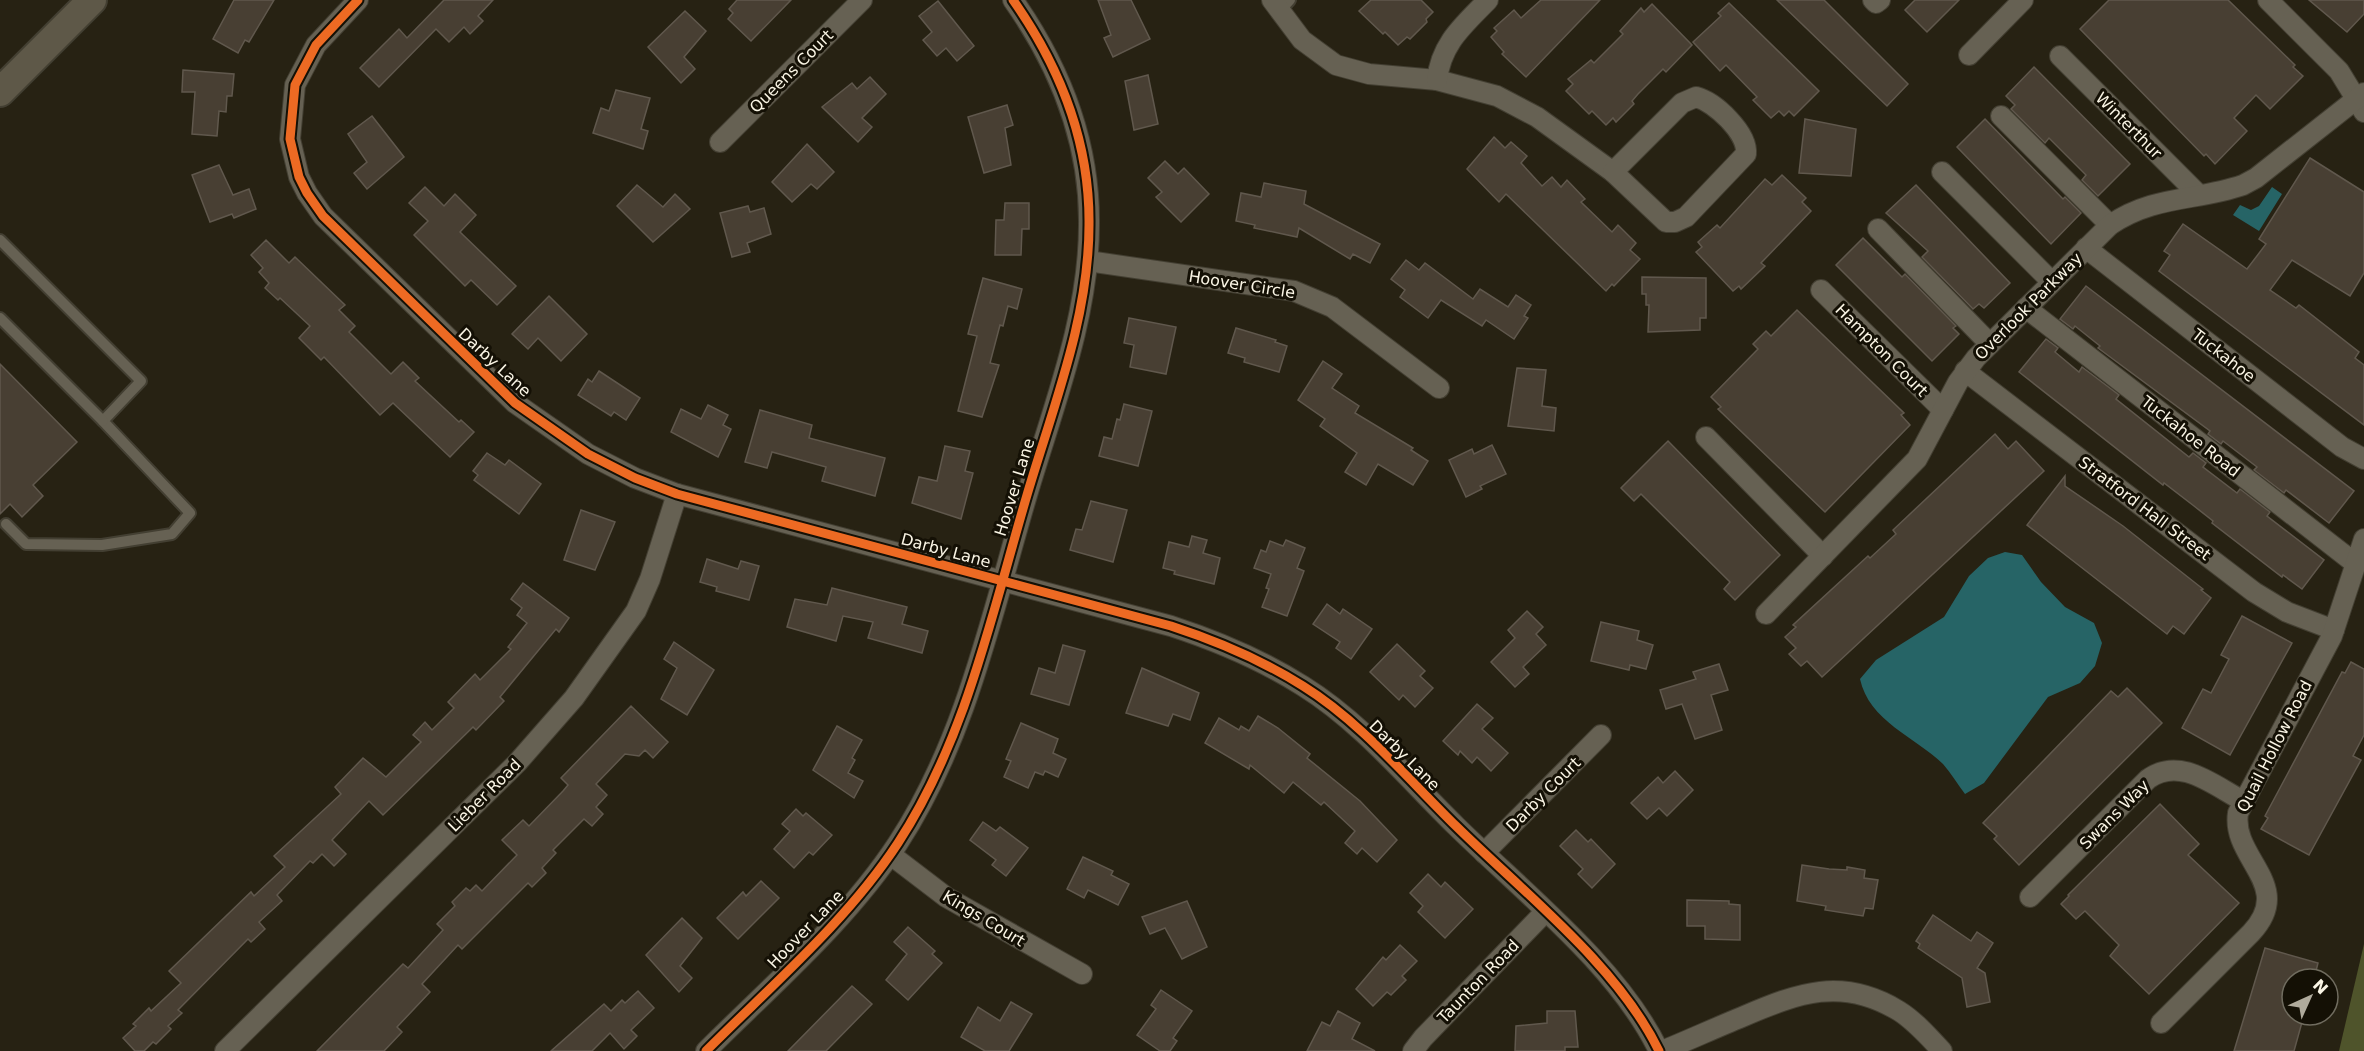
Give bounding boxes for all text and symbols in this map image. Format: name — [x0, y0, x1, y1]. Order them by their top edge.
street label: Queens Court — [746, 26, 837, 117]
street label: Winterthur — [2092, 88, 2166, 163]
street label: Overlook Parkway — [1971, 249, 2086, 364]
street label: Hoover Circle — [1187, 267, 1297, 302]
street label: Hampton Court — [1832, 300, 1932, 400]
street label: Darby Lane — [454, 324, 535, 401]
street label: Tuckahoe — [2188, 324, 2259, 386]
street label: Tuckahoe Road — [2137, 391, 2244, 481]
street label: Hoover Lane — [991, 436, 1038, 538]
street label: Stratford Hall Street — [2075, 453, 2215, 564]
street label: Darby Lane — [899, 529, 993, 572]
street label: Quail Hollow Road — [2233, 677, 2316, 815]
street label: Darby Lane — [1365, 716, 1444, 795]
street label: Darby Court — [1502, 753, 1584, 835]
street label: Lieber Road — [444, 755, 525, 836]
street label: Swans Way — [2076, 776, 2153, 853]
street label: Hoover Lane — [763, 886, 847, 972]
street label: Kings Court — [939, 886, 1028, 950]
street label: Taunton Road — [1433, 936, 1523, 1028]
north arrow — [2280, 967, 2340, 1027]
text: N — [2309, 975, 2332, 998]

